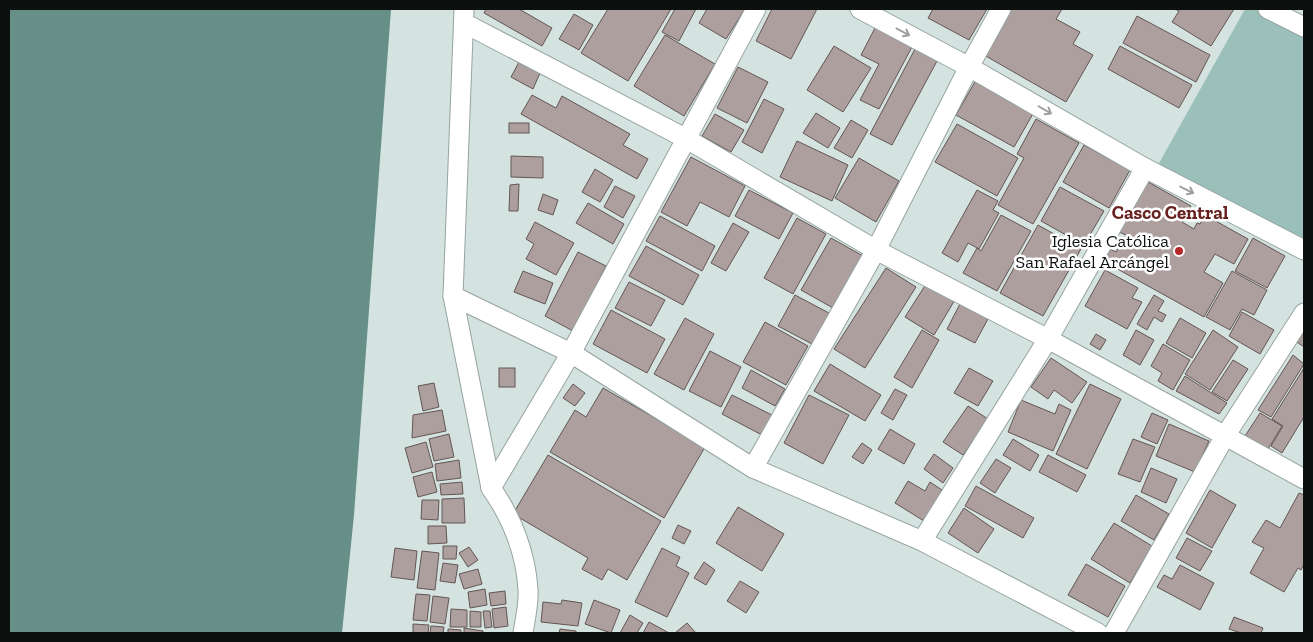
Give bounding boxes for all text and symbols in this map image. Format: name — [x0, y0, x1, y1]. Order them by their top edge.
one-way arrow — [895, 28, 910, 37]
one-way arrow — [1037, 106, 1051, 116]
one-way arrow — [1179, 186, 1194, 195]
district label: Casco Central — [1112, 201, 1229, 224]
place label: Iglesia Católica San Rafael Arcángel — [1016, 230, 1169, 273]
marker: Iglesia Católica San Rafael Arcángel — [1173, 245, 1185, 257]

